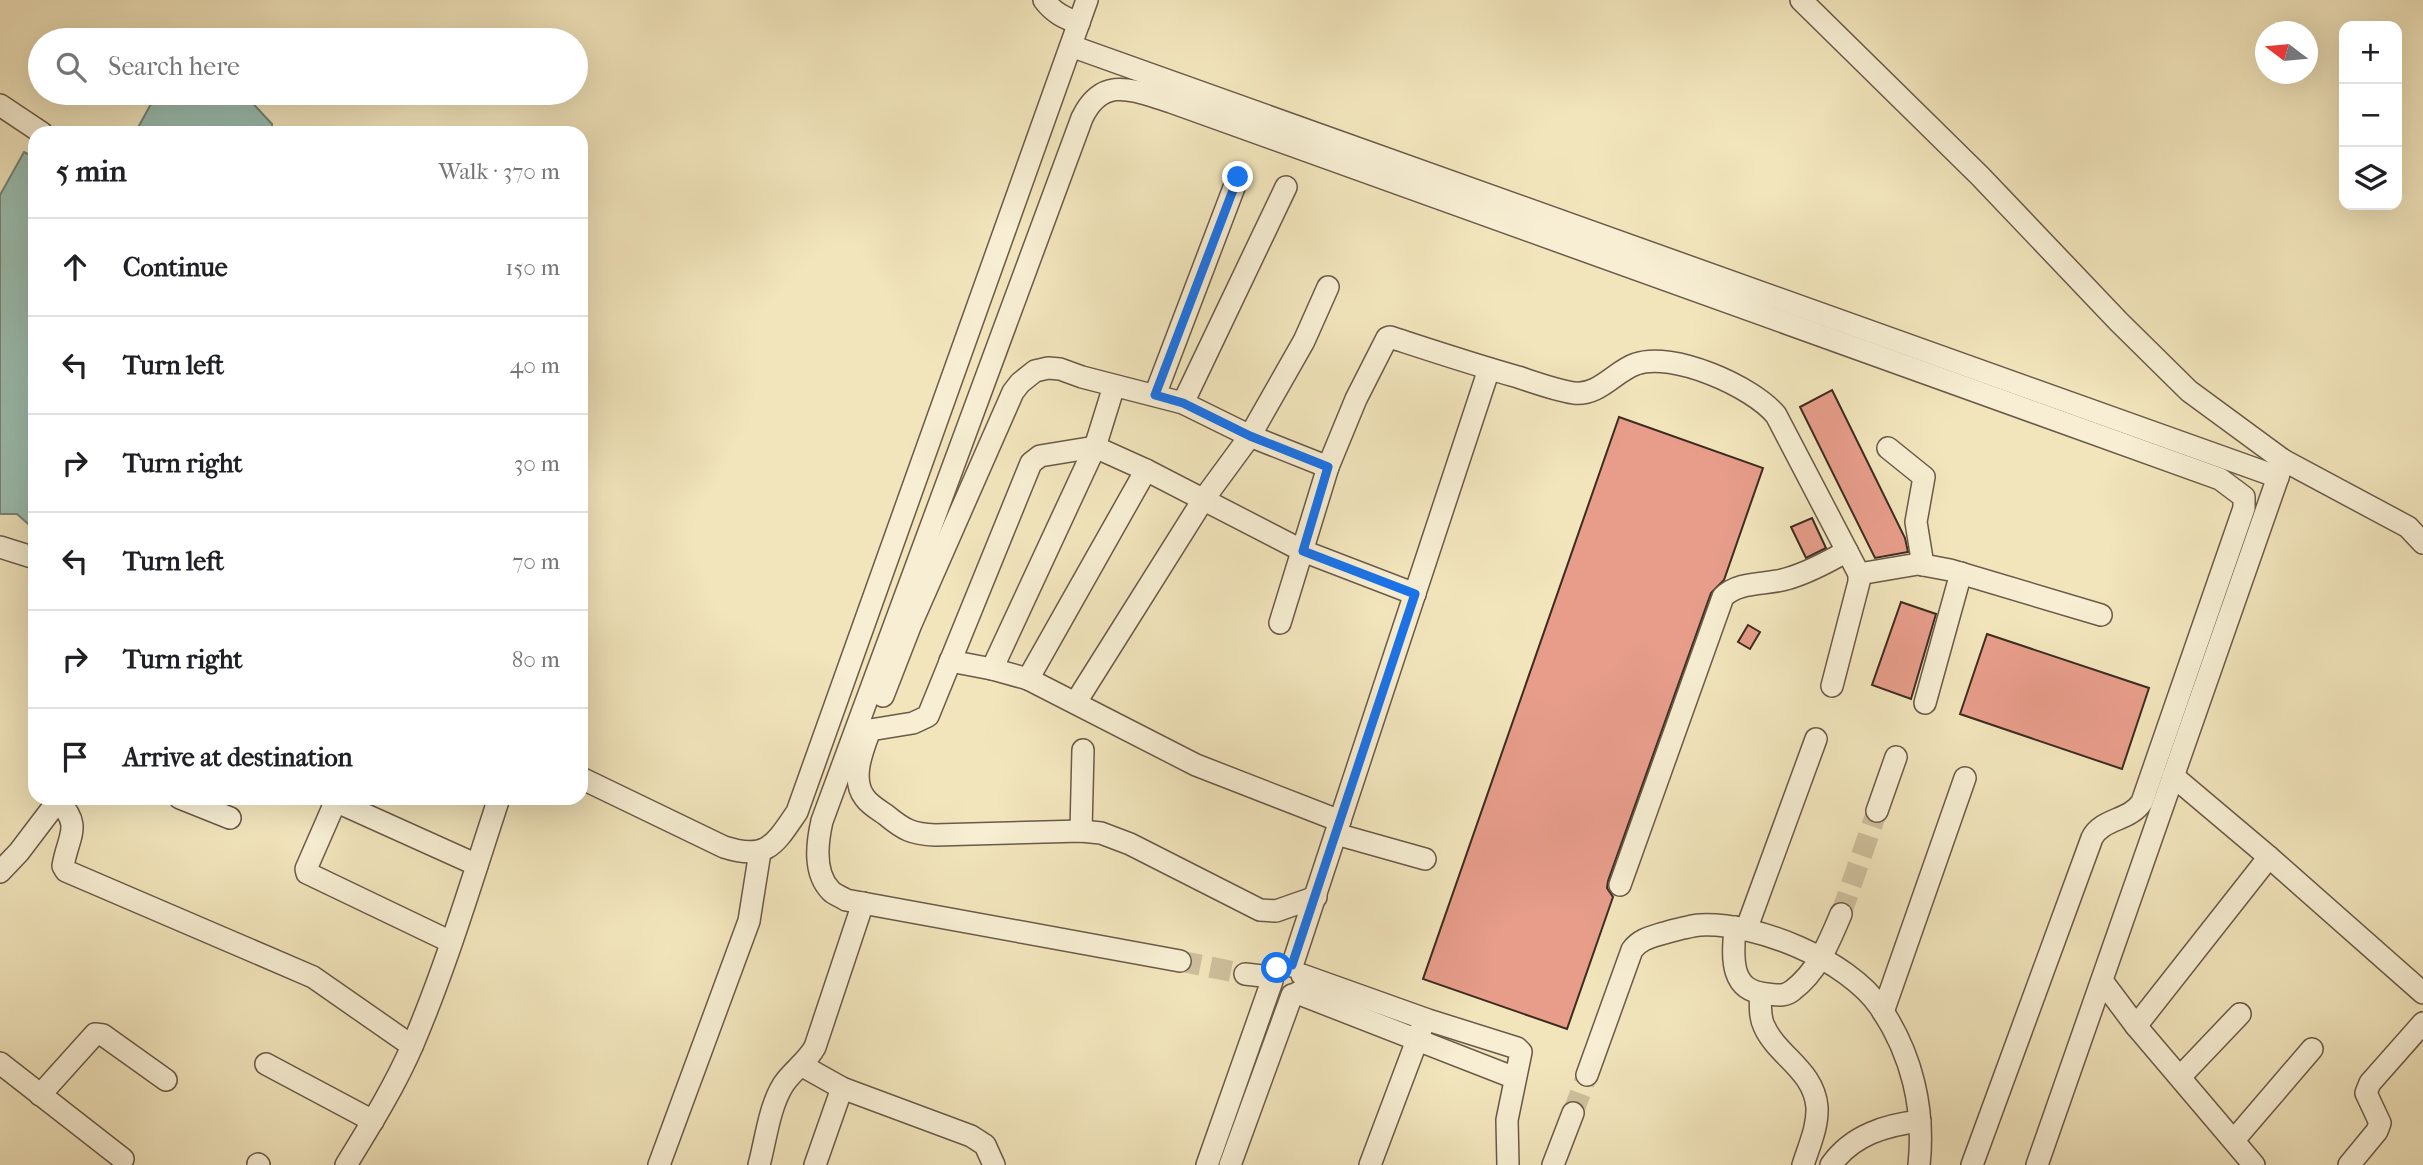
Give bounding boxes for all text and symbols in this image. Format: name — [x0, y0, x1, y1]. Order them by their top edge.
north arrow — [2255, 21, 2318, 84]
map controls — [2339, 21, 2402, 210]
button: + — [2339, 21, 2402, 84]
search box — [28, 28, 588, 105]
icon: search — [52, 48, 90, 86]
text: Search here — [108, 51, 240, 82]
button: − — [2339, 84, 2402, 147]
button: layers — [2339, 147, 2402, 210]
text: 5 min — [56, 154, 127, 189]
text: Walk · 370 m — [438, 158, 560, 185]
route end — [1222, 161, 1253, 192]
icon: ahead — [56, 248, 94, 286]
text: Continue — [123, 252, 228, 283]
text: 150 m — [505, 254, 560, 281]
icon: left — [56, 346, 94, 384]
text: Turn left — [123, 350, 224, 381]
text: 40 m — [510, 352, 560, 379]
icon: right — [56, 444, 94, 482]
text: Turn right — [123, 448, 243, 479]
text: 30 m — [514, 450, 560, 477]
icon: left — [56, 542, 94, 580]
text: Turn left — [123, 546, 224, 577]
text: 70 m — [512, 548, 560, 575]
icon: right — [56, 640, 94, 678]
text: Turn right — [123, 644, 243, 675]
text: 80 m — [512, 646, 560, 673]
icon: arrive — [56, 738, 94, 776]
text: Arrive at destination — [123, 742, 353, 773]
route start — [1261, 952, 1292, 983]

